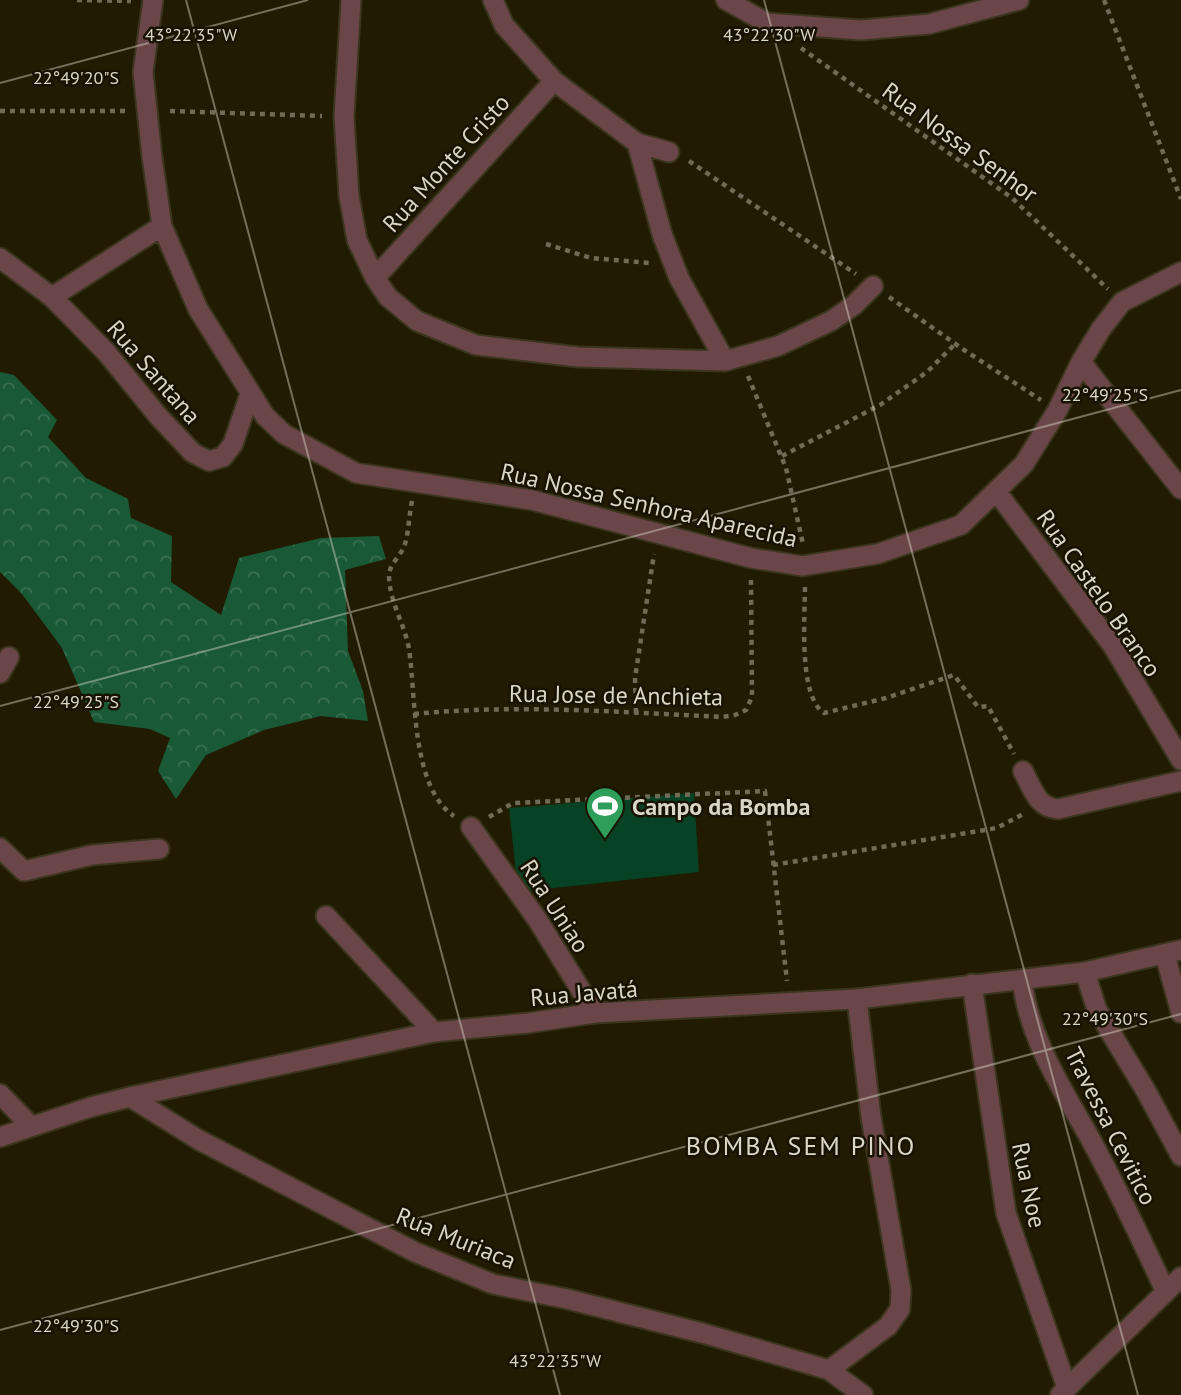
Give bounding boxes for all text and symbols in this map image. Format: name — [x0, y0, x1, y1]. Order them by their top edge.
text: 43°22'35"W — [145, 23, 237, 46]
text: 43°22'30"W — [723, 23, 815, 46]
text: 22°49'20"S — [33, 66, 119, 89]
street label: Rua Nossa Senhor — [876, 75, 1044, 209]
street label: Rua Monte Cristo — [376, 87, 516, 239]
street label: Rua Santana — [100, 313, 208, 431]
text: 22°49'25"S — [1062, 383, 1148, 406]
street label: Rua Nossa Senhora Aparecida — [498, 456, 800, 554]
street label: Rua Castelo Branco — [1030, 503, 1168, 683]
street label: Rua Jose de Anchieta — [509, 678, 723, 712]
text: 22°49'25"S — [33, 690, 119, 713]
sports icon: Campo da Bomba — [584, 785, 626, 840]
place label: Campo da Bomba — [632, 791, 810, 822]
street label: Rua Uniao — [513, 853, 597, 959]
street label: Rua Javatá — [529, 973, 639, 1013]
text: 22°49'30"S — [1062, 1007, 1148, 1030]
street label: Travessa Cevitico — [1058, 1042, 1164, 1210]
district label: BOMBA SEM PINO — [686, 1129, 916, 1162]
street label: Rua Noe — [1005, 1139, 1053, 1231]
street label: Rua Muriaca — [392, 1200, 520, 1276]
text: 22°49'30"S — [33, 1314, 119, 1337]
text: 43°22'35"W — [509, 1349, 601, 1372]

